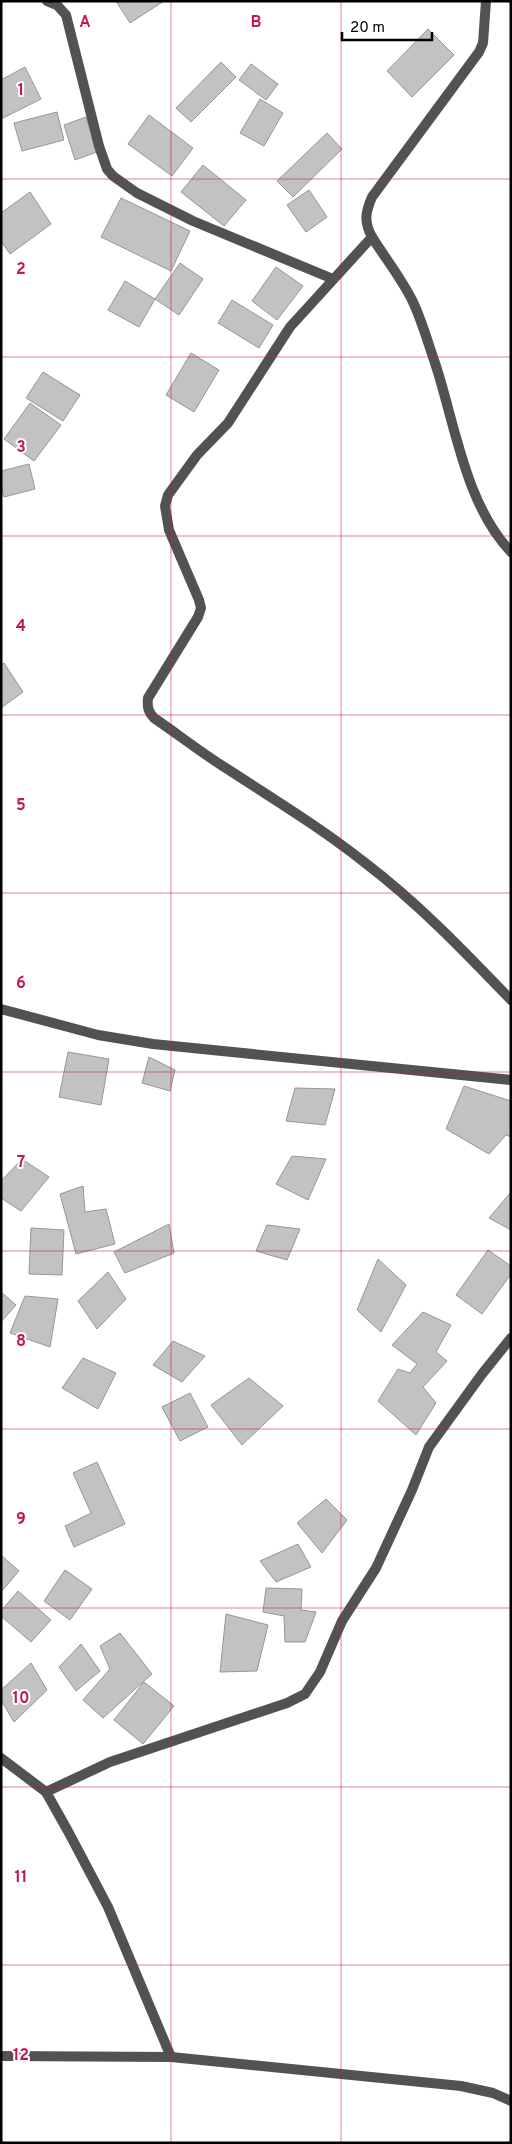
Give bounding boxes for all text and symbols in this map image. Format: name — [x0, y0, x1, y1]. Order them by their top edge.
scale bar — [342, 10, 432, 42]
text: A — [79, 13, 91, 33]
text: B — [250, 13, 262, 33]
text: 20 m — [350, 19, 385, 38]
text: 1 — [18, 81, 24, 101]
text: 2 — [16, 260, 26, 280]
text: 3 — [16, 438, 26, 458]
text: 4 — [16, 617, 26, 637]
text: 5 — [16, 796, 26, 816]
text: 6 — [16, 974, 26, 994]
text: 7 — [17, 1153, 25, 1173]
text: 8 — [16, 1332, 26, 1352]
text: 9 — [16, 1510, 26, 1530]
text: 10 — [13, 1689, 29, 1709]
text: 11 — [15, 1868, 27, 1888]
text: 12 — [13, 2046, 29, 2066]

